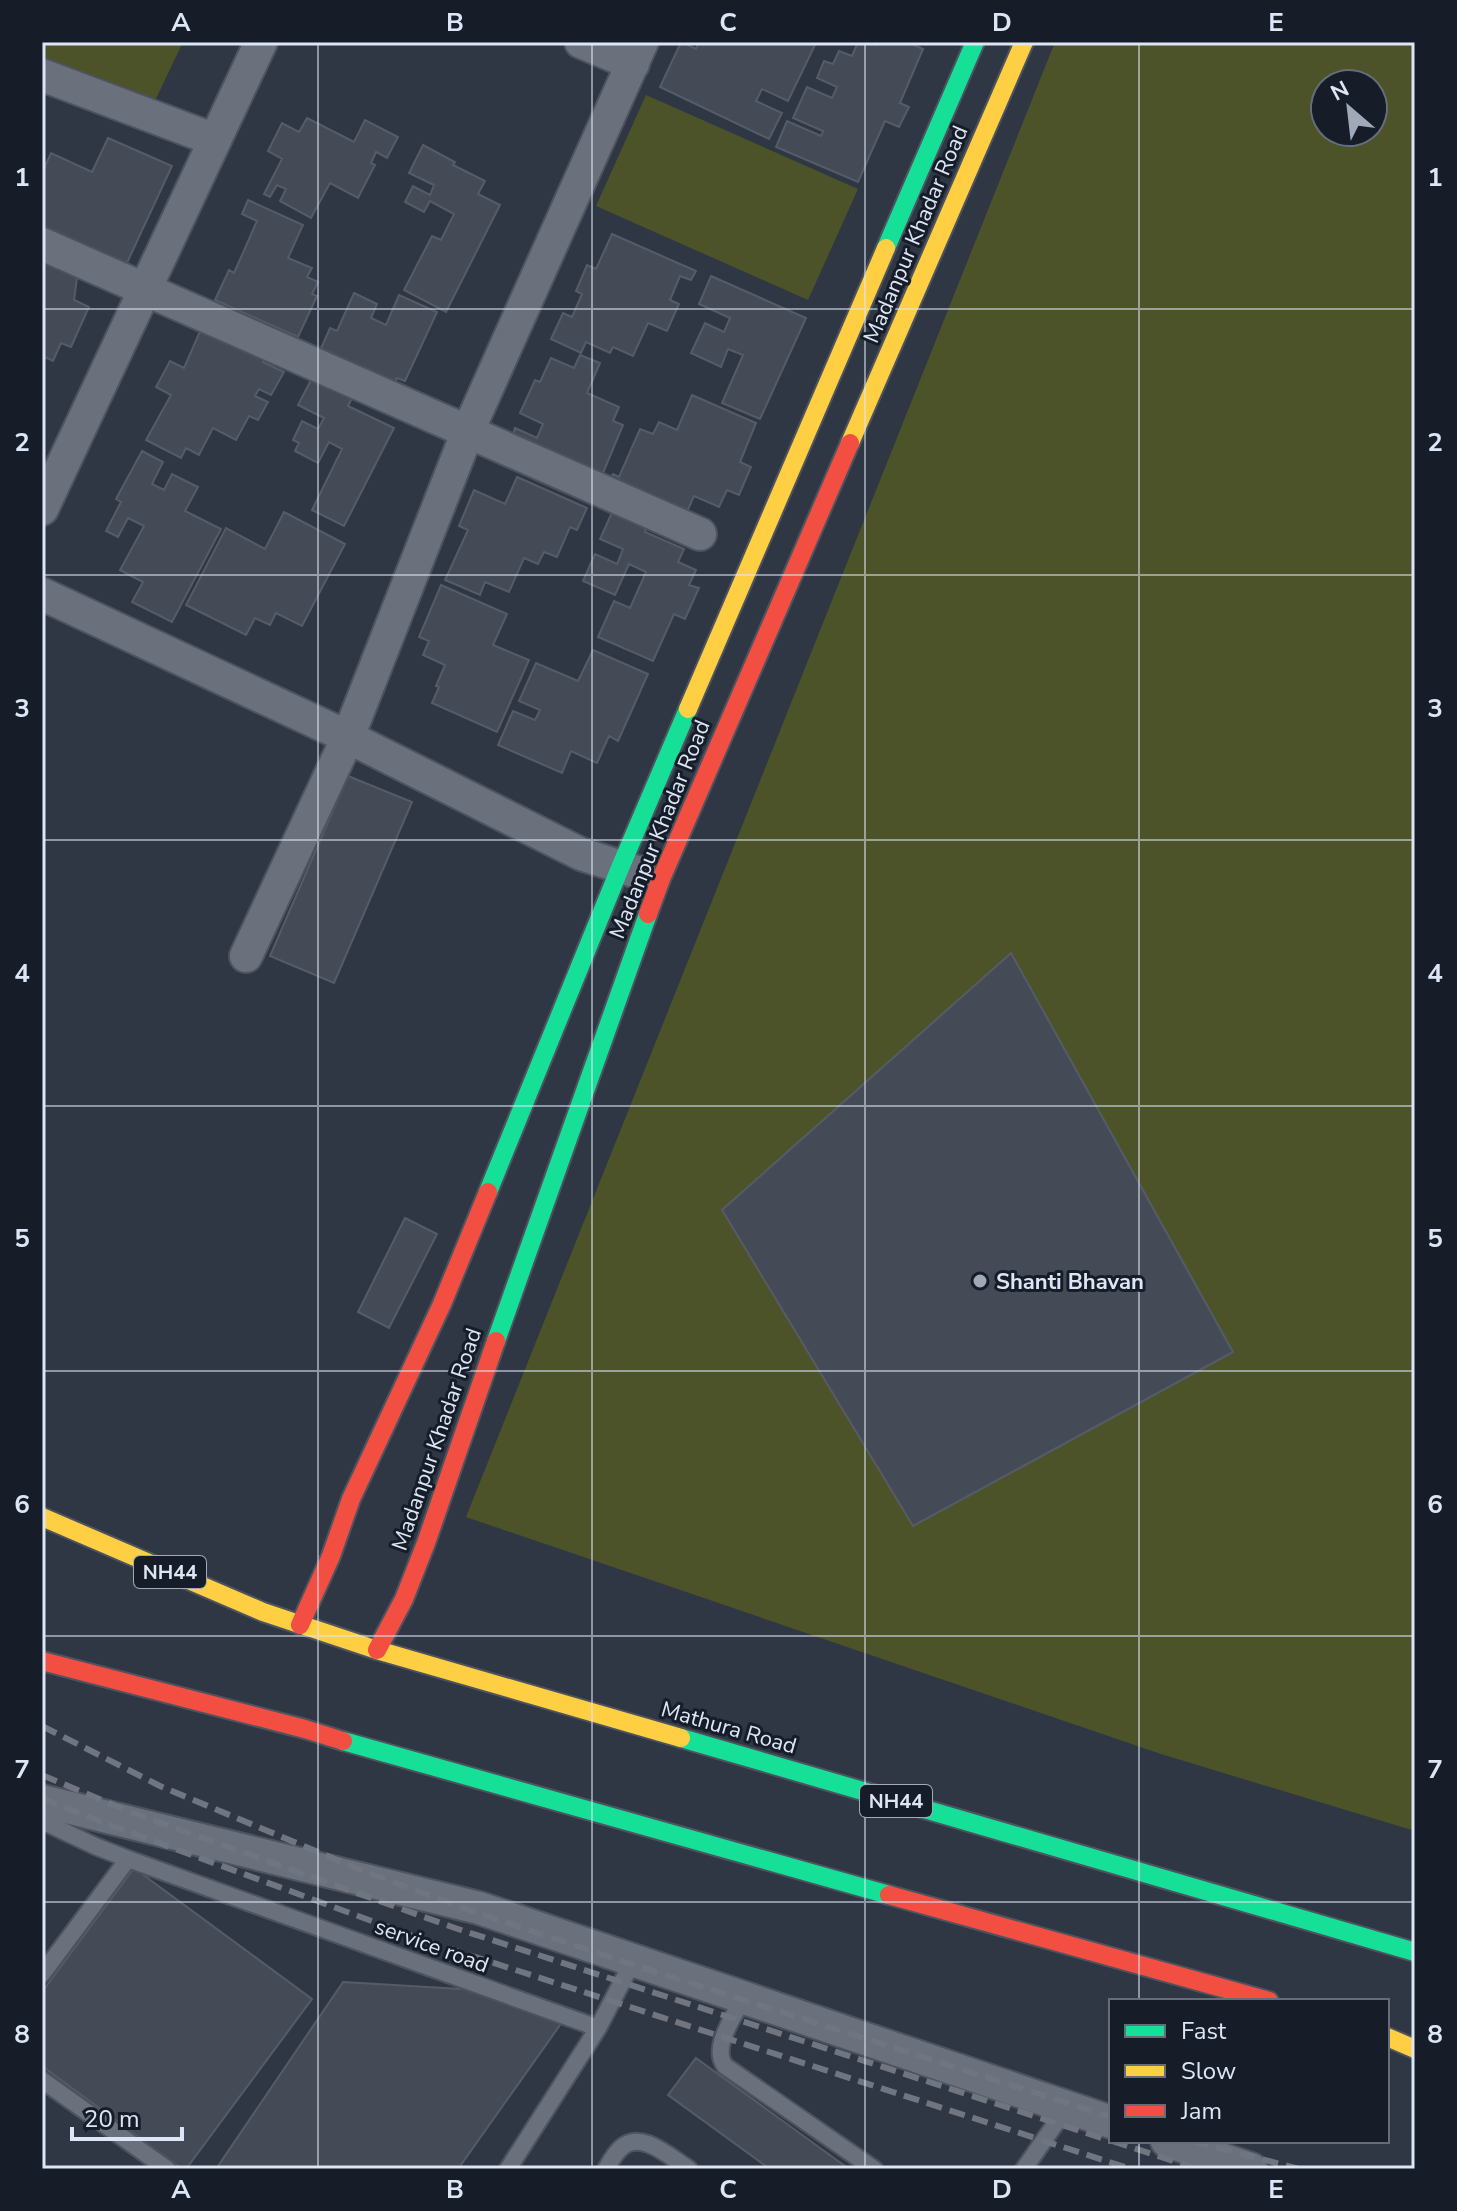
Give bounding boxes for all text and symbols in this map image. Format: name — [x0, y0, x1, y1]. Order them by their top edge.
text: A — [171, 5, 191, 40]
text: B — [446, 5, 464, 40]
text: C — [719, 5, 737, 40]
text: D — [992, 5, 1012, 40]
text: E — [1268, 5, 1284, 40]
north arrow — [1309, 68, 1389, 148]
text: N — [1326, 74, 1354, 108]
street label: Madanpur Khadar Road — [857, 121, 975, 348]
text: 1 — [14, 160, 30, 195]
text: 1 — [1427, 160, 1443, 195]
text: 2 — [14, 425, 30, 460]
text: 2 — [1427, 425, 1443, 460]
text: 3 — [14, 691, 30, 726]
text: 3 — [1427, 691, 1443, 726]
street label: Madanpur Khadar Road — [602, 716, 718, 943]
text: 4 — [14, 956, 30, 991]
text: 4 — [1427, 956, 1443, 991]
text: 5 — [14, 1221, 30, 1256]
text: 5 — [1427, 1221, 1443, 1256]
place label: Shanti Bhavan — [996, 1267, 1144, 1297]
marker: Shanti Bhavan — [971, 1272, 989, 1290]
street label: Madanpur Khadar Road — [385, 1324, 489, 1554]
text: 6 — [14, 1487, 30, 1522]
text: 6 — [1427, 1487, 1443, 1522]
road number: NH44 — [134, 1556, 206, 1588]
street label: Mathura Road — [658, 1694, 800, 1762]
text: 7 — [14, 1752, 30, 1787]
text: 7 — [1427, 1752, 1443, 1787]
road number: NH44 — [860, 1785, 932, 1817]
street label: service road — [371, 1911, 493, 1980]
legend — [1109, 1999, 1389, 2143]
text: Fast — [1181, 2015, 1227, 2047]
text: 8 — [14, 2017, 30, 2052]
text: 8 — [1427, 2017, 1443, 2052]
text: Slow — [1181, 2055, 1236, 2087]
scale bar — [72, 2091, 182, 2141]
text: Jam — [1180, 2095, 1222, 2127]
text: 20 m — [84, 2103, 140, 2135]
text: A — [171, 2172, 191, 2207]
text: B — [446, 2172, 464, 2207]
text: C — [719, 2172, 737, 2207]
text: D — [992, 2172, 1012, 2207]
text: E — [1268, 2172, 1284, 2207]

